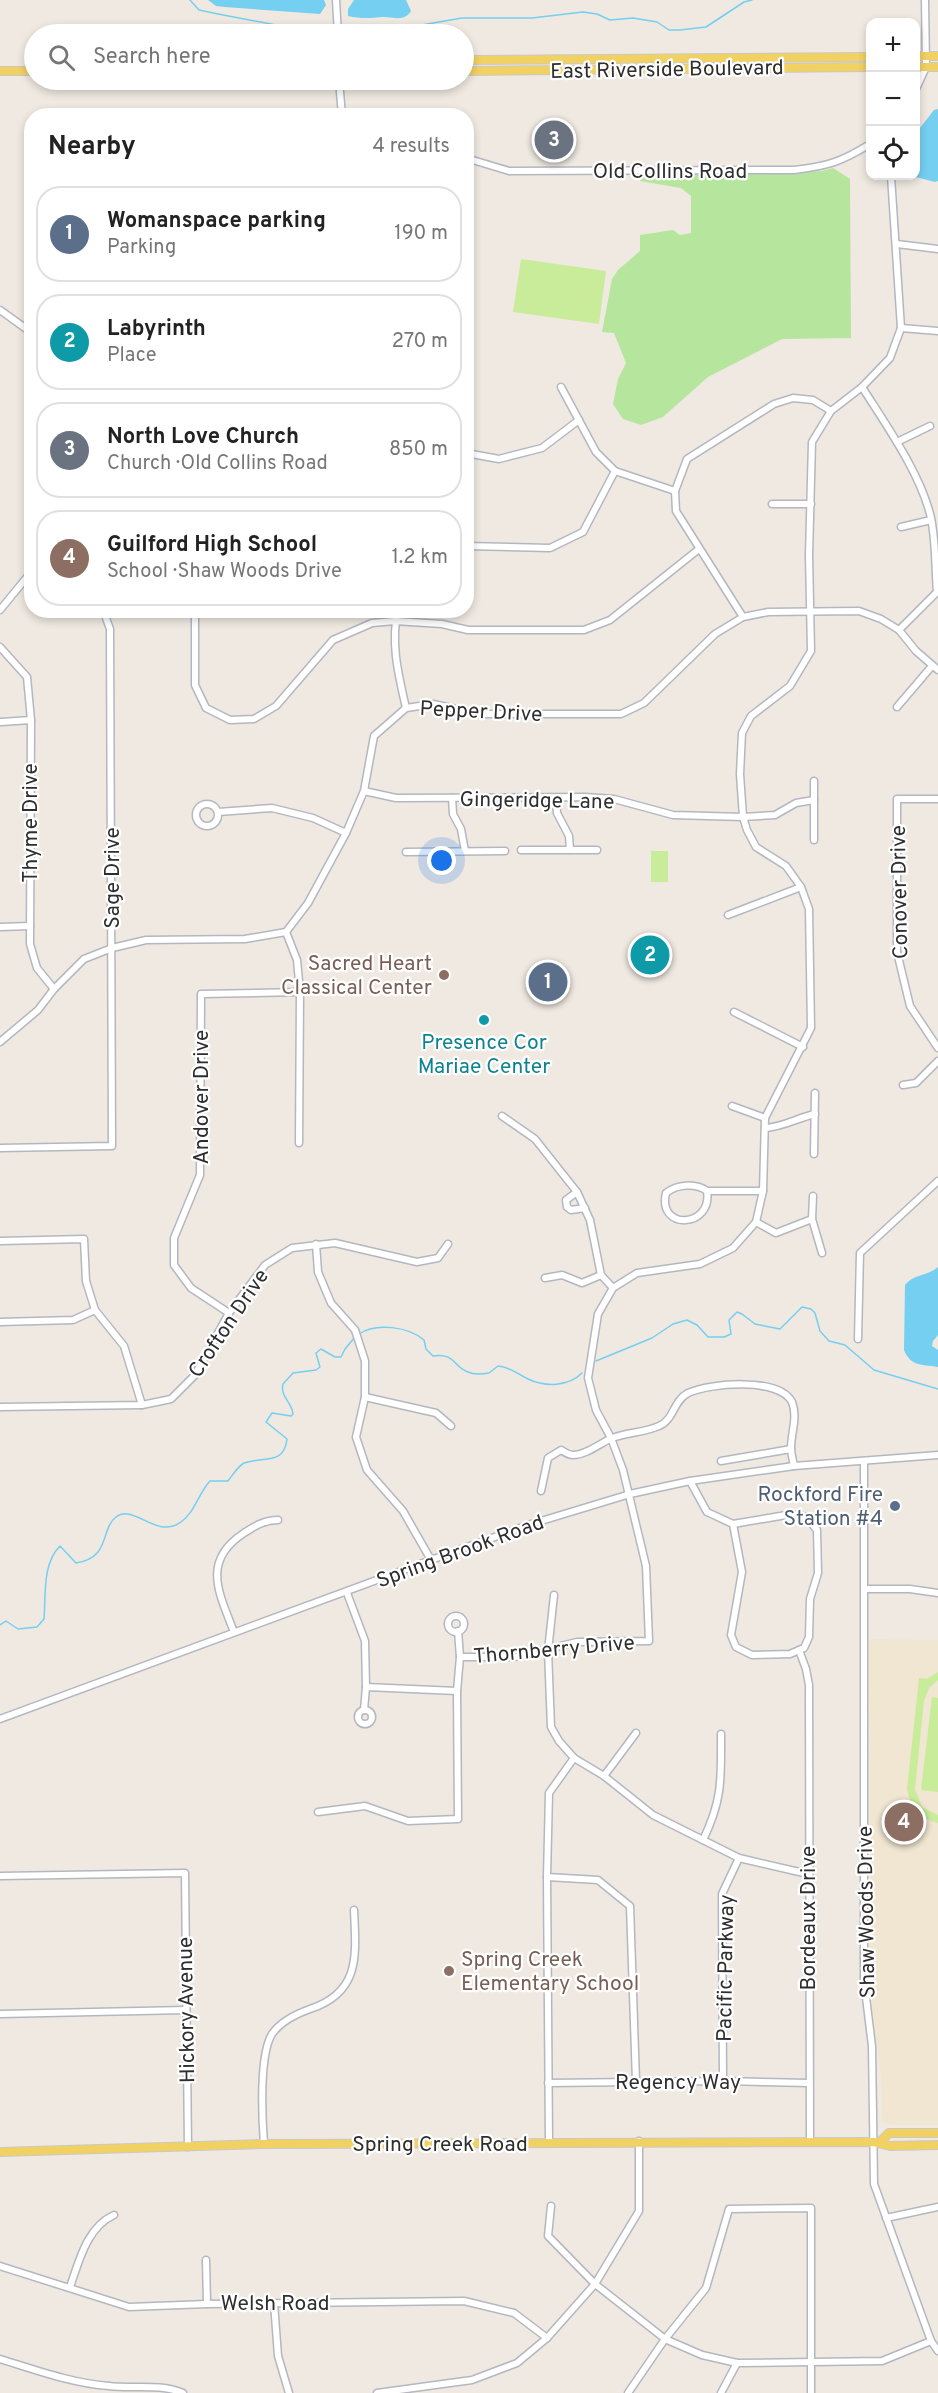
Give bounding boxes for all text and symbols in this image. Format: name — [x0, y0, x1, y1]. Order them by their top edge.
map controls — [866, 18, 920, 180]
button: + — [866, 18, 920, 72]
search box — [24, 24, 474, 90]
icon: search — [45, 41, 78, 74]
text: Search here — [93, 44, 211, 71]
street label: East Riverside Boulevard — [550, 55, 784, 86]
button: − — [866, 72, 920, 126]
pin: 3 — [534, 118, 574, 162]
button: locate — [866, 126, 920, 180]
text: Nearby — [48, 131, 136, 164]
text: 4 results — [373, 134, 450, 160]
street label: Old Collins Road — [593, 159, 747, 186]
text: Womanspace parking — [107, 208, 326, 235]
text: 1 — [66, 221, 74, 247]
text: 190 m — [394, 221, 448, 247]
text: Parking — [107, 235, 176, 261]
text: Labyrinth — [107, 316, 206, 343]
text: 2 — [63, 329, 76, 355]
text: 270 m — [392, 329, 448, 355]
text: Place — [107, 343, 157, 369]
text: North Love Church — [107, 424, 299, 451]
text: 3 — [64, 437, 76, 463]
text: 850 m — [389, 437, 448, 463]
text: Church · Old Collins Road — [107, 451, 328, 477]
text: Guilford High School — [107, 532, 317, 559]
text: 4 — [63, 545, 76, 571]
text: 1.2 km — [392, 545, 448, 571]
text: School · Shaw Woods Drive — [107, 559, 342, 585]
street label: Pepper Drive — [419, 696, 543, 729]
street label: Thyme Drive — [18, 763, 45, 883]
street label: Gingeridge Lane — [459, 787, 615, 816]
street label: Conover Drive — [886, 825, 915, 959]
street label: Sage Drive — [100, 827, 127, 929]
your location — [427, 846, 456, 875]
pin: 2 — [630, 932, 670, 978]
place label: Sacred Heart Classical Center — [281, 951, 432, 1002]
pin: 1 — [528, 960, 568, 1004]
marker: Sacred Heart Classical Center — [437, 968, 451, 982]
marker: Presence Cor Mariae Center — [477, 1013, 491, 1027]
street label: Andover Drive — [189, 1030, 216, 1164]
place label: Presence Cor Mariae Center — [418, 1030, 550, 1081]
street label: Crofton Drive — [183, 1264, 276, 1384]
place label: Rockford Fire Station #4 — [757, 1482, 883, 1533]
marker: Rockford Fire Station #4 — [888, 1499, 902, 1513]
street label: Spring Brook Road — [373, 1510, 548, 1595]
street label: Thornberry Drive — [472, 1630, 636, 1671]
pin: 4 — [884, 1800, 924, 1844]
street label: Shaw Woods Drive — [852, 1825, 883, 1998]
street label: Bordeaux Drive — [796, 1846, 823, 1990]
street label: Pacific Parkway — [712, 1894, 741, 2042]
street label: Hickory Avenue — [173, 1937, 202, 2083]
place label: Spring Creek Elementary School — [461, 1947, 639, 1998]
marker: Spring Creek Elementary School — [442, 1964, 456, 1978]
street label: Regency Way — [615, 2070, 741, 2097]
street label: Spring Creek Road — [352, 2132, 528, 2159]
street label: Welsh Road — [220, 2291, 330, 2318]

